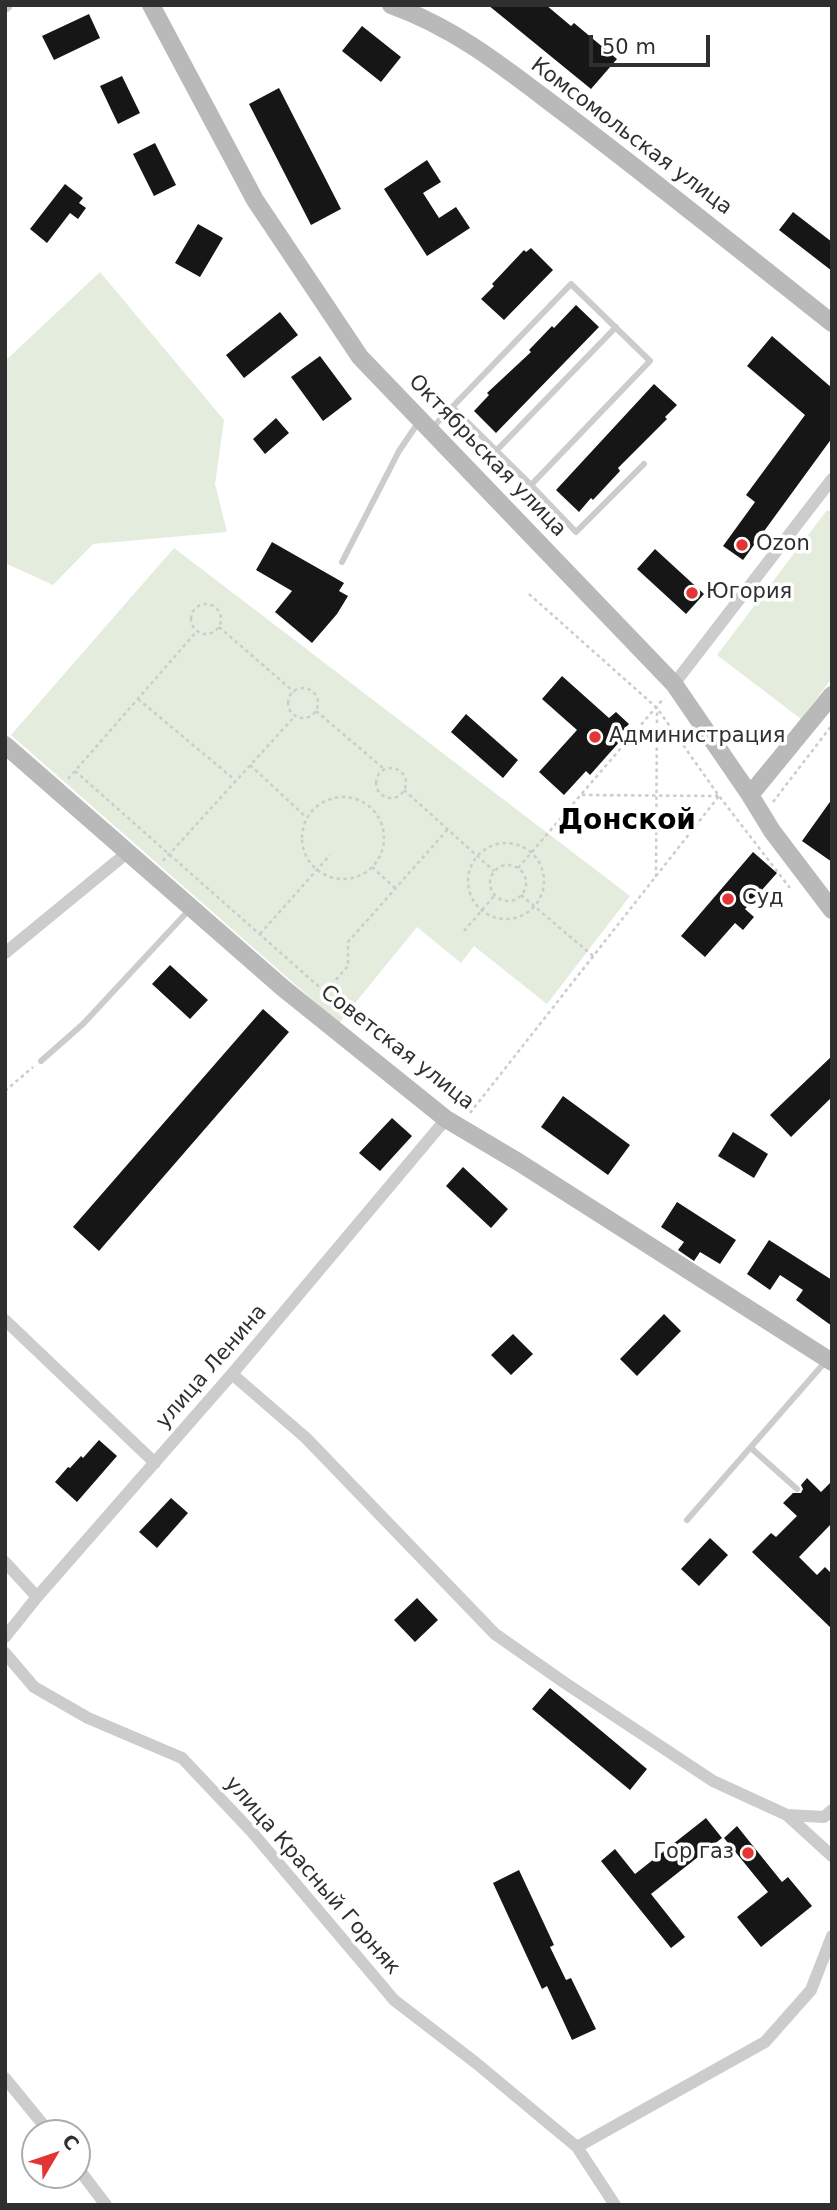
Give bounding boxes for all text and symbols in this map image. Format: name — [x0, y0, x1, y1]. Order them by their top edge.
scale bar — [592, 21, 713, 65]
text: 50 m — [602, 35, 656, 59]
street label: Комсомольская улица — [525, 53, 737, 221]
street label: Октябрьская улица — [403, 370, 571, 542]
place label: Ozon — [756, 532, 810, 558]
marker: Ozon — [734, 537, 750, 553]
place label: Югория — [706, 580, 792, 606]
marker: Югория — [684, 585, 700, 601]
place label: Администрация — [609, 724, 785, 750]
marker: Администрация — [587, 729, 603, 745]
district label: Донской — [558, 805, 696, 839]
place label: Суд — [742, 886, 784, 912]
marker: Суд — [720, 891, 736, 907]
street label: Советская улица — [315, 980, 479, 1116]
street label: улица Ленина — [151, 1300, 273, 1434]
street label: улица Красный Горняк — [219, 1772, 405, 1980]
place label: Гор газ — [653, 1840, 734, 1866]
marker: Гор газ — [740, 1845, 756, 1861]
north arrow — [21, 2119, 91, 2189]
text: С — [58, 2130, 84, 2154]

